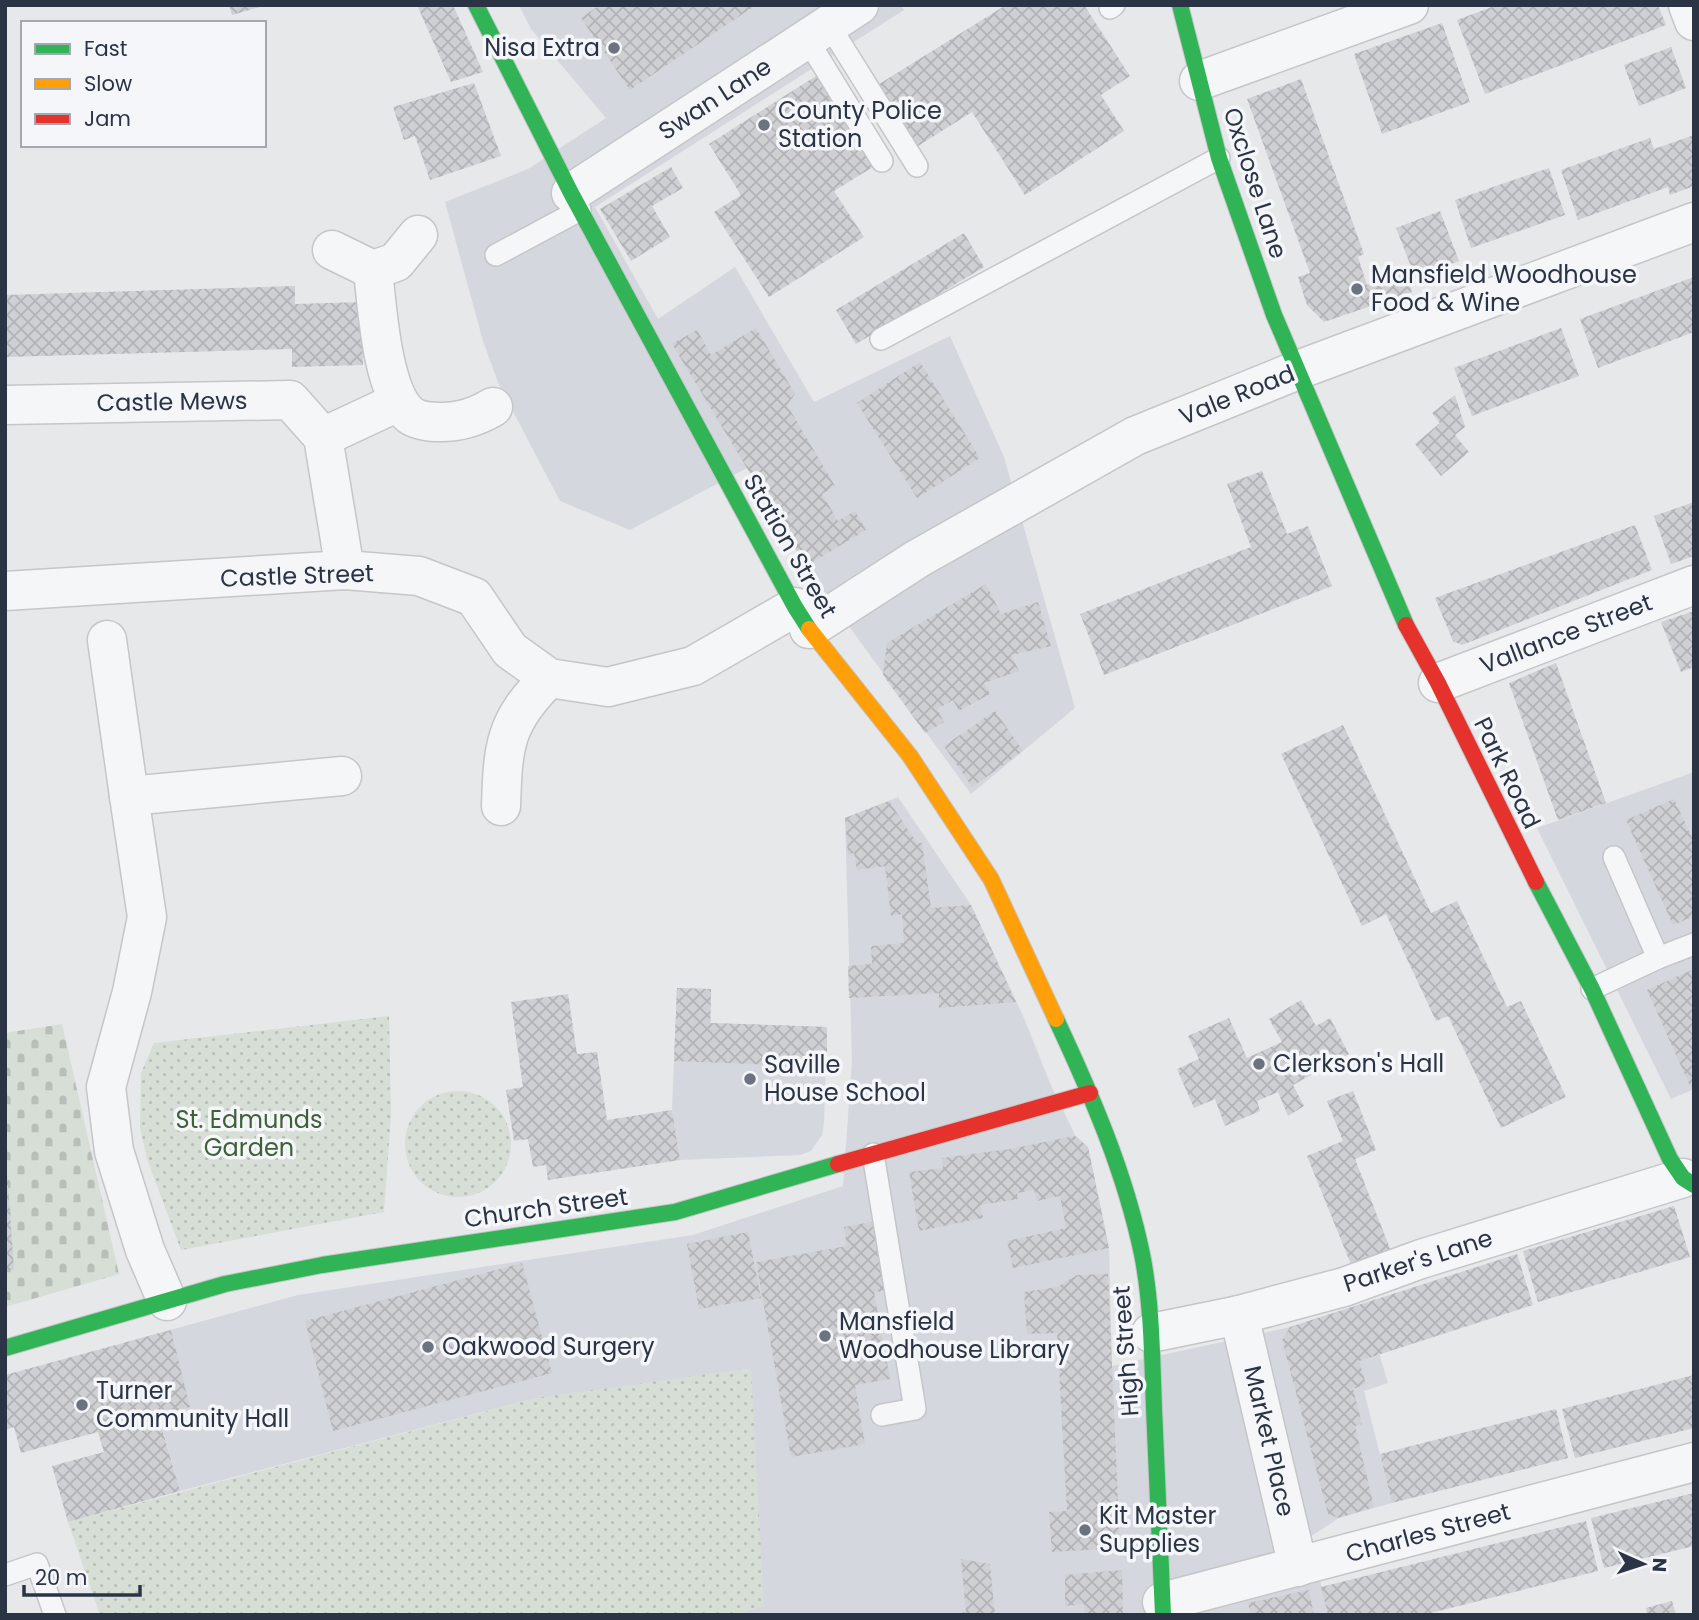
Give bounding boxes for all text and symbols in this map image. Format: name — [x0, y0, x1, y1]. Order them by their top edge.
legend — [21, 21, 266, 147]
place label: Nisa Extra — [484, 31, 600, 64]
text: Fast — [84, 34, 127, 63]
marker: Nisa Extra — [606, 40, 622, 56]
street label: Swan Lane — [652, 50, 778, 147]
text: Slow — [84, 69, 132, 98]
place label: County Police Station — [778, 94, 942, 155]
street label: Oxclose Lane — [1216, 103, 1295, 263]
text: Jam — [84, 104, 131, 133]
marker: County Police Station — [756, 117, 772, 133]
place label: Mansfield Woodhouse Food & Wine — [1371, 258, 1637, 319]
marker: Mansfield Woodhouse Food & Wine — [1349, 281, 1365, 297]
street label: Vale Road — [1174, 356, 1300, 433]
street label: Castle Mews — [96, 384, 248, 419]
street label: Station Street — [736, 468, 845, 624]
street label: Castle Street — [220, 556, 374, 595]
street label: Vallance Street — [1475, 586, 1657, 682]
street label: Park Road — [1466, 712, 1549, 834]
place label: Clerkson's Hall — [1273, 1047, 1444, 1080]
place label: Saville House School — [764, 1048, 926, 1109]
marker: Clerkson's Hall — [1251, 1056, 1267, 1072]
marker: Saville House School — [742, 1071, 758, 1087]
park label: St. Edmunds Garden — [176, 1103, 323, 1164]
street label: Church Street — [462, 1180, 630, 1235]
street label: Parker's Lane — [1339, 1221, 1497, 1300]
street label: High Street — [1104, 1285, 1147, 1417]
place label: Mansfield Woodhouse Library — [839, 1305, 1070, 1366]
marker: Mansfield Woodhouse Library — [817, 1328, 833, 1344]
place label: Oakwood Surgery — [442, 1330, 655, 1363]
marker: Oakwood Surgery — [420, 1339, 436, 1355]
street label: Market Place — [1236, 1362, 1303, 1519]
place label: Turner Community Hall — [96, 1374, 289, 1435]
marker: Turner Community Hall — [74, 1397, 90, 1413]
street label: Charles Street — [1342, 1495, 1514, 1570]
place label: Kit Master Supplies — [1099, 1499, 1216, 1560]
marker: Kit Master Supplies — [1077, 1522, 1093, 1538]
north arrow — [1608, 1529, 1678, 1599]
scale bar — [24, 1554, 140, 1598]
text: N — [1646, 1557, 1673, 1573]
text: 20 m — [35, 1563, 88, 1592]

